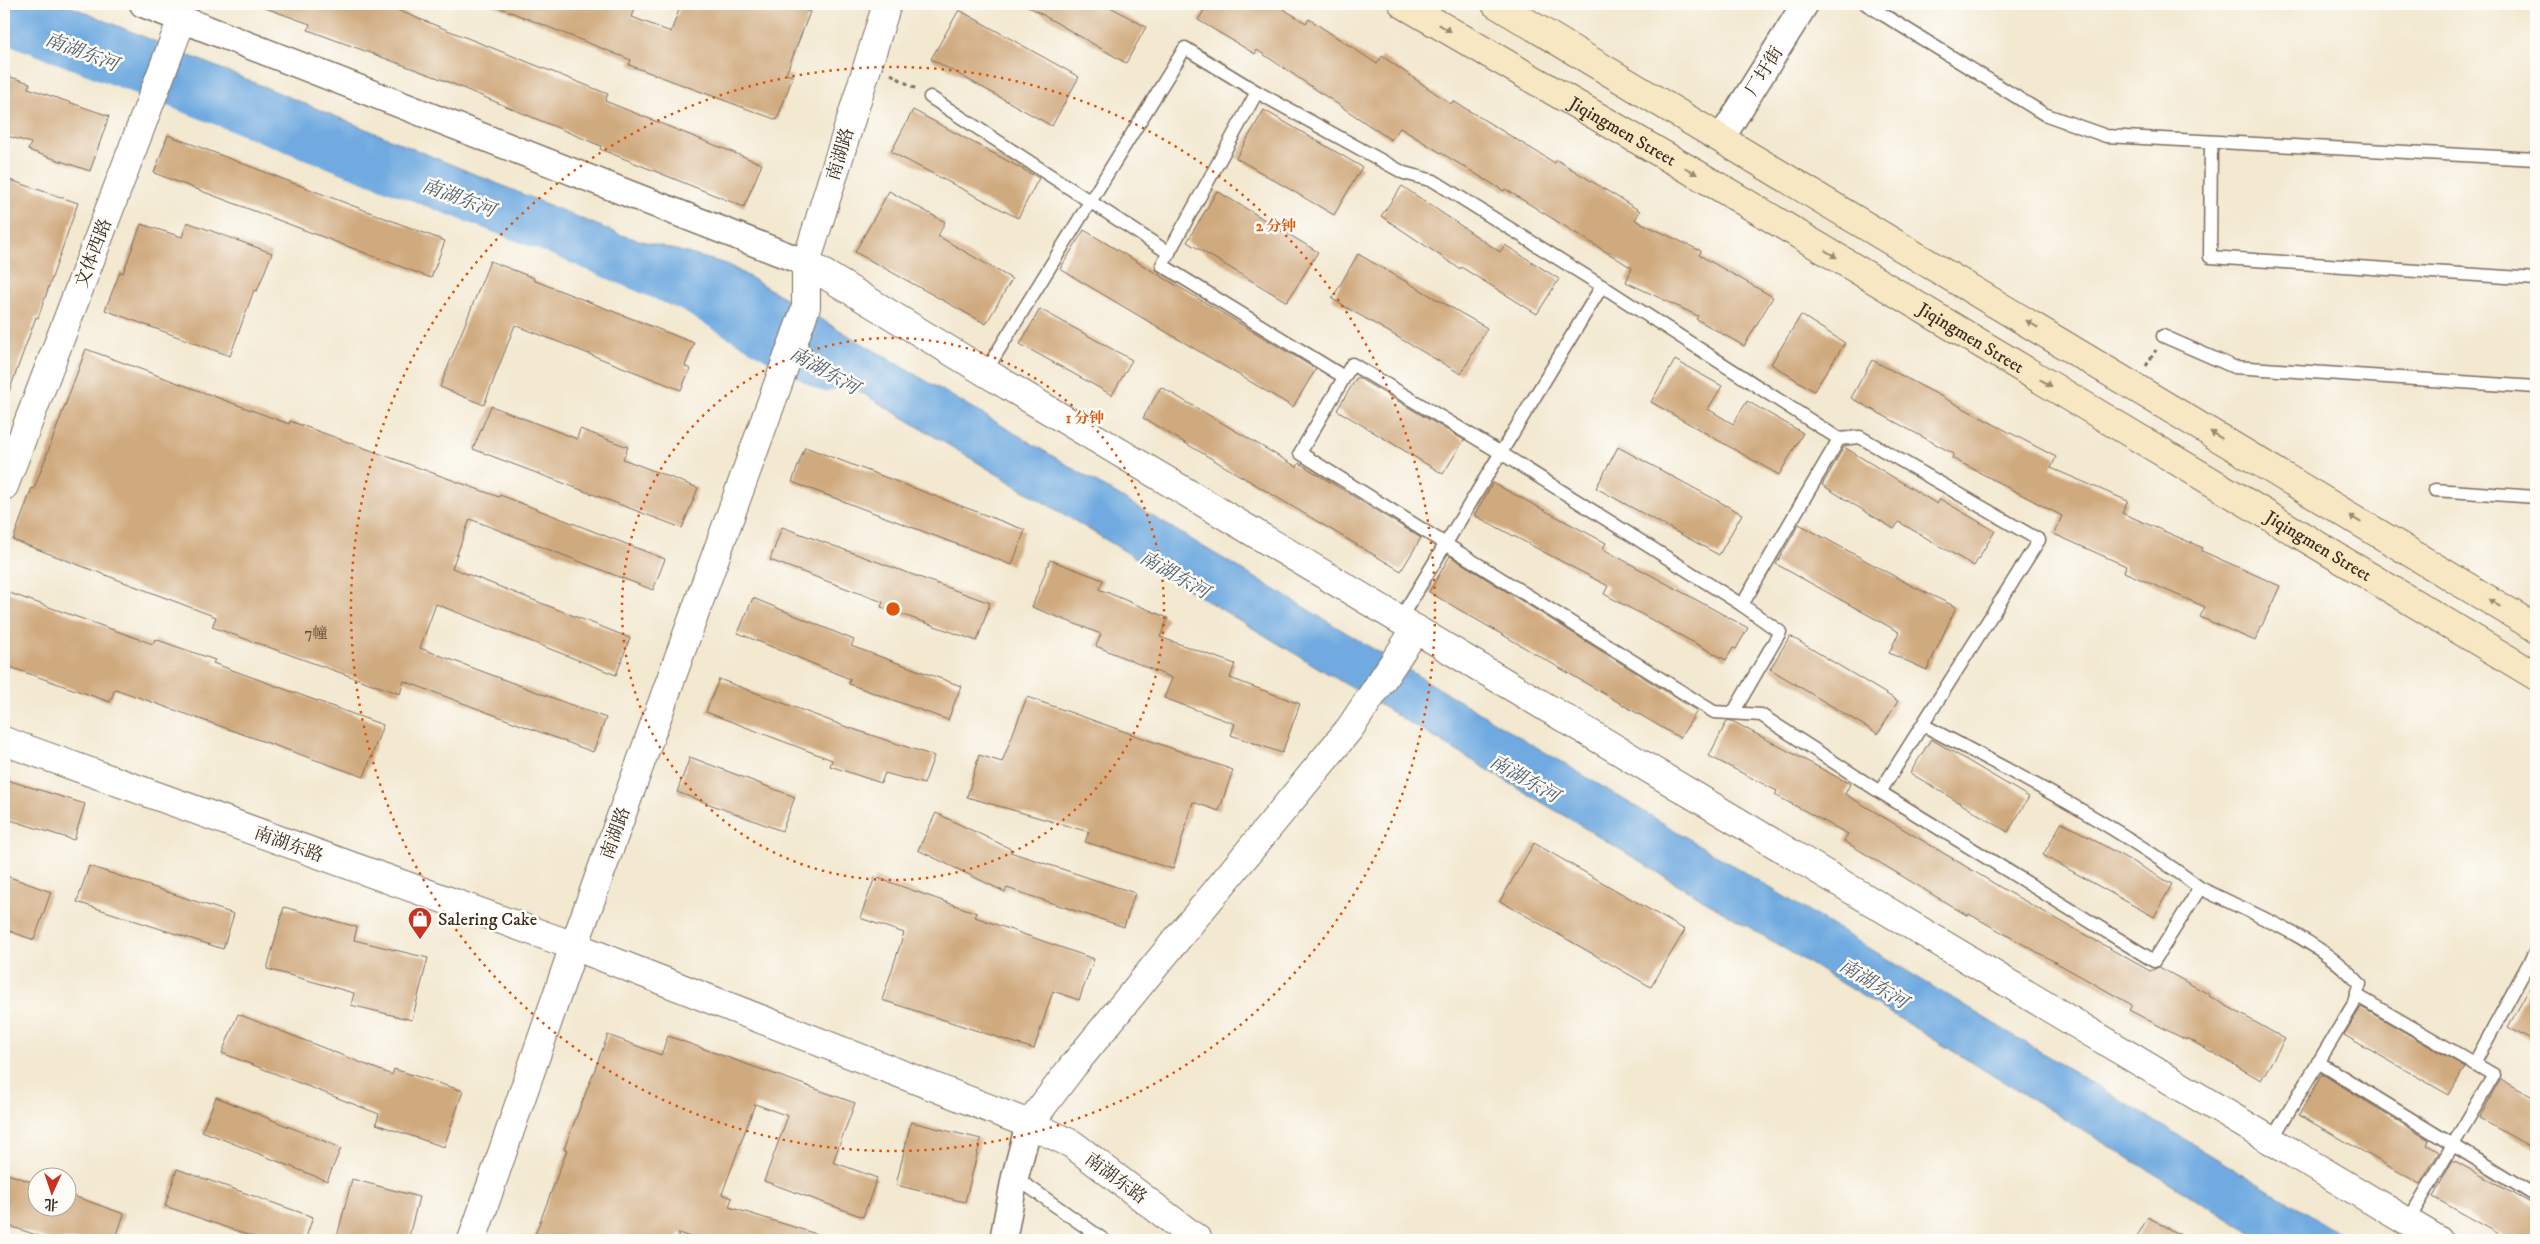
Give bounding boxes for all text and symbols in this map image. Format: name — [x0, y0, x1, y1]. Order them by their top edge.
one-way arrow — [1439, 24, 1452, 33]
water label: 南湖东河 — [42, 28, 124, 78]
street label: 厂圩街 — [1741, 43, 1788, 100]
street label: Jiqingmen Street — [1563, 92, 1680, 172]
street label: 南湖路 — [823, 125, 859, 183]
one-way arrow — [1685, 167, 1698, 176]
water label: 南湖东河 — [419, 174, 501, 224]
street label: 文体西路 — [71, 216, 117, 291]
text: 2 分钟 — [1256, 217, 1296, 236]
one-way arrow — [1825, 250, 1838, 259]
street label: Jiqingmen Street — [1912, 297, 2028, 379]
one-way arrow — [2025, 319, 2038, 329]
water label: 南湖东河 — [786, 342, 866, 402]
one-way arrow — [2039, 378, 2052, 387]
text: 1 分钟 — [1066, 409, 1104, 428]
one-way arrow — [2210, 430, 2223, 439]
street label: Jiqingmen Street — [2259, 505, 2375, 587]
one-way arrow — [2349, 514, 2362, 523]
water label: 南湖东河 — [1136, 546, 1216, 606]
one-way arrow — [2488, 598, 2501, 607]
centre of rings — [884, 600, 902, 618]
house number: 7幢 — [305, 624, 327, 643]
water label: 南湖东河 — [1486, 750, 1566, 810]
street label: 南湖路 — [596, 804, 636, 862]
street label: 南湖东路 — [251, 822, 326, 868]
shop icon: Salering Cake — [407, 906, 433, 940]
place label: Salering Cake — [438, 909, 537, 931]
water label: 南湖东河 — [1835, 954, 1914, 1016]
street label: 南湖东路 — [1080, 1148, 1151, 1209]
north arrow — [28, 1166, 78, 1216]
text: 北 — [44, 1195, 59, 1213]

